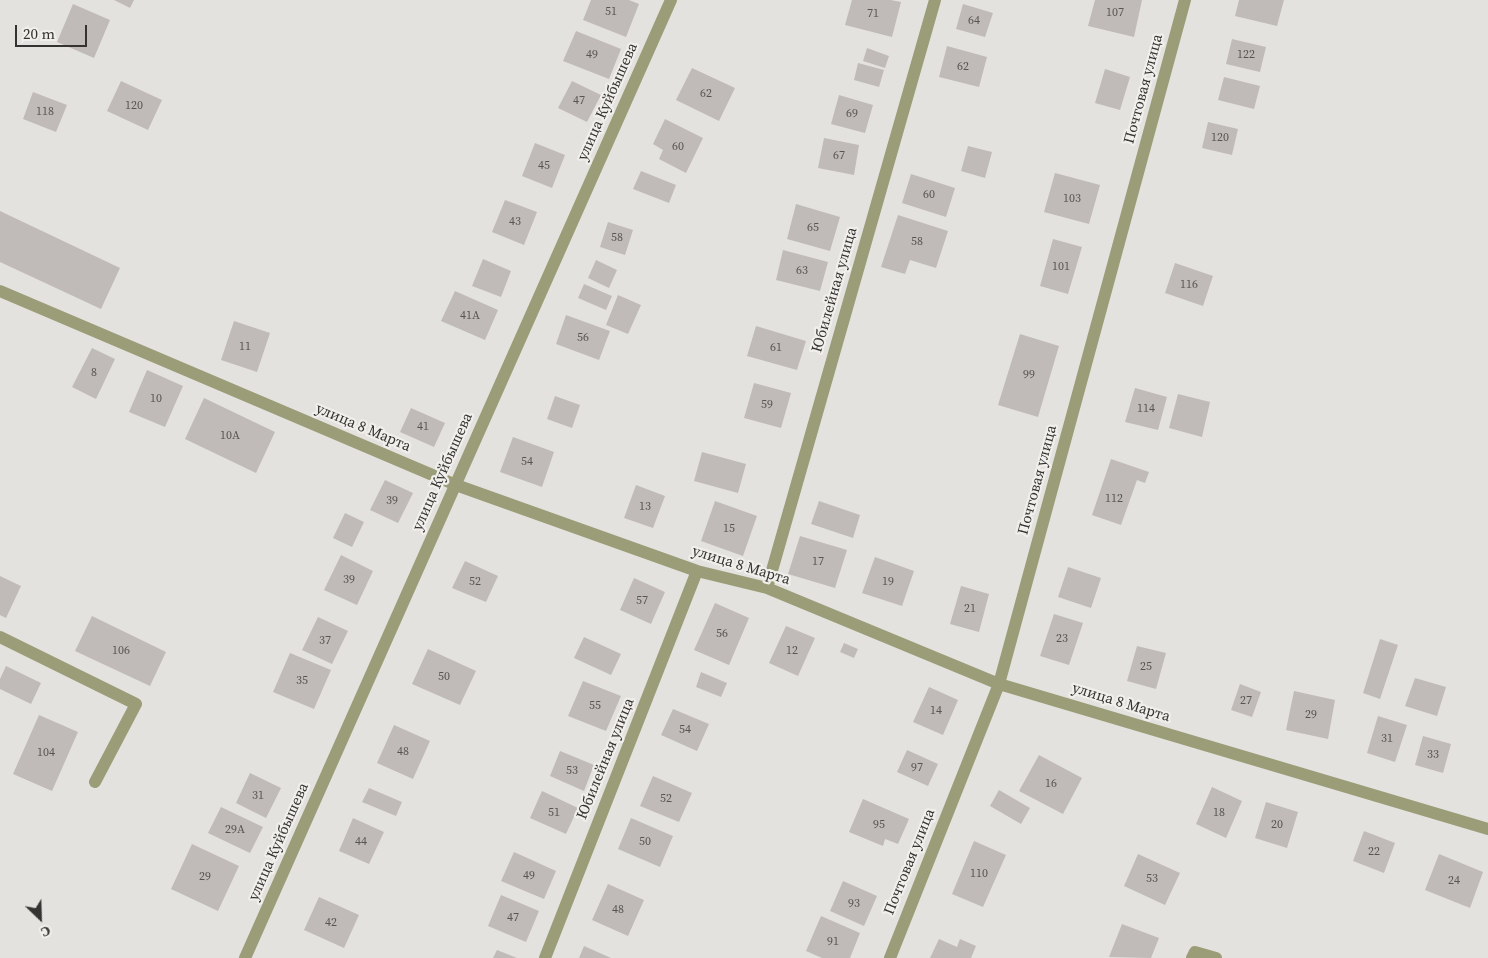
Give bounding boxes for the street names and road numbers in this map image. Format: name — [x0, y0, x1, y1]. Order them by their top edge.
street label: Почтовая улица — [1121, 32, 1167, 146]
street label: улица Куйбышева — [574, 40, 642, 164]
street label: Юбилейная улица — [809, 225, 861, 355]
street label: улица 8 Марта — [313, 400, 413, 456]
street label: улица Куйбышева — [409, 410, 477, 534]
street label: Почтовая улица — [1015, 423, 1061, 537]
street label: улица 8 Марта — [690, 543, 792, 589]
street label: улица 8 Марта — [1070, 680, 1172, 726]
street label: Юбилейная улица — [573, 696, 639, 822]
street label: улица Куйбышева — [245, 780, 313, 904]
street label: Почтовая улица — [881, 806, 939, 918]

